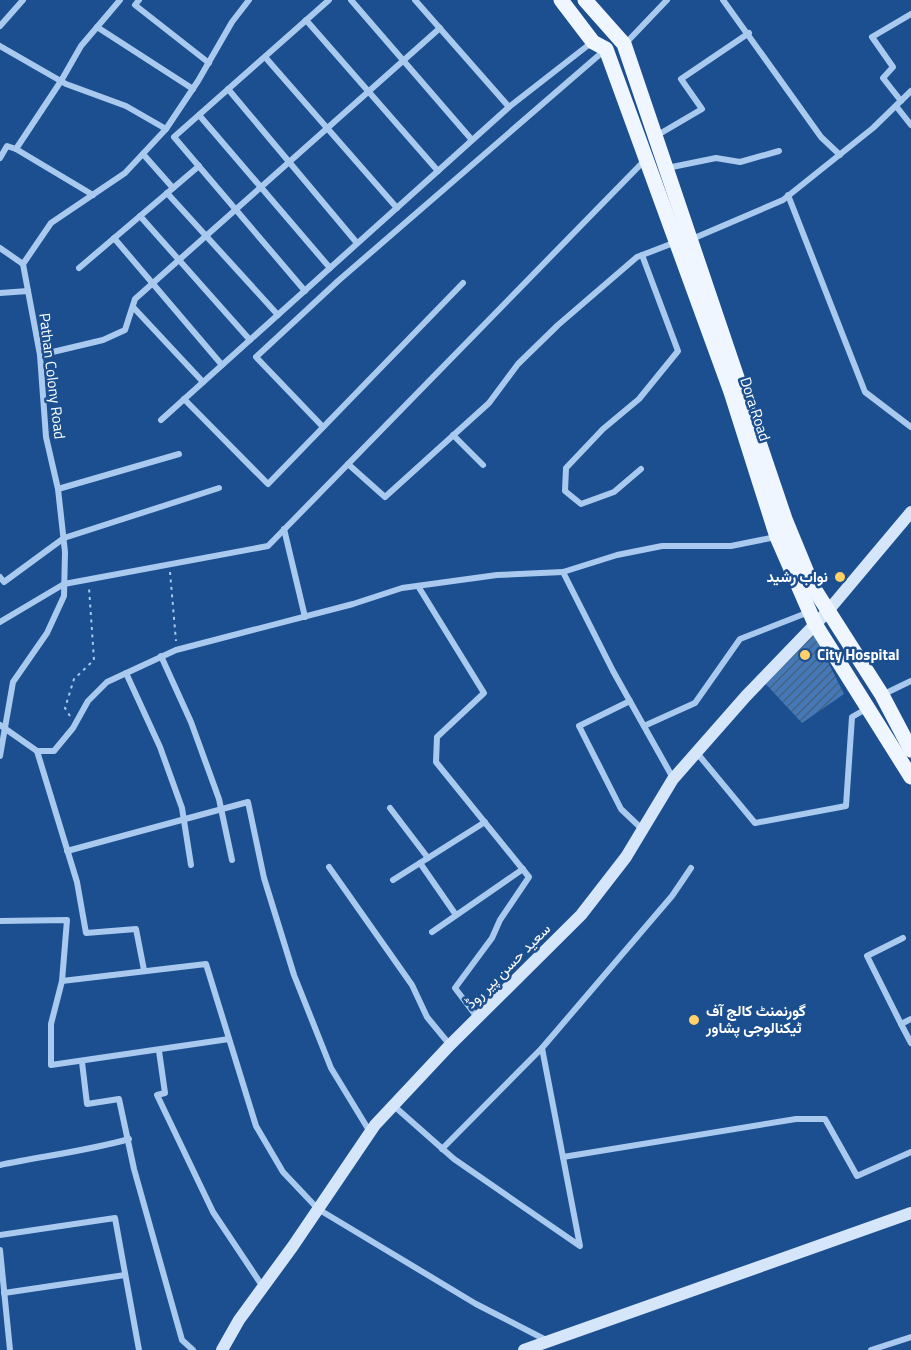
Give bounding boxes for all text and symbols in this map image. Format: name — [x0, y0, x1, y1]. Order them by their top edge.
street label: Pathan Colony Road — [33, 312, 72, 440]
street label: Dora Road — [734, 374, 777, 444]
place label: نواب رشید — [766, 565, 828, 588]
marker: نواب رشید — [833, 570, 847, 584]
place label: City Hospital — [817, 643, 900, 666]
marker: City Hospital — [798, 648, 812, 662]
street label: سعید حسن پیر روڈ — [460, 917, 556, 1014]
place label: گورنمنٹ کالج آف ٹیکنالوجی پشاور — [705, 999, 806, 1039]
marker: گورنمنٹ کالج آف ٹیکنالوجی پشاور — [687, 1013, 701, 1027]

